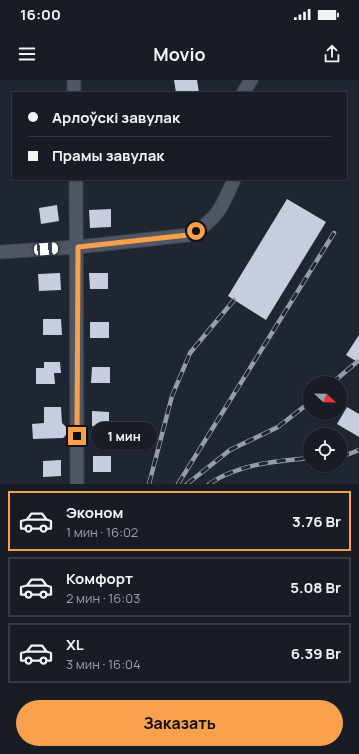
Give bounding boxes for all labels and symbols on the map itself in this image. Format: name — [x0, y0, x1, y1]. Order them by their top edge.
route start — [187, 222, 205, 240]
car — [34, 242, 58, 256]
north arrow — [303, 376, 347, 420]
callout: 1 мин — [91, 422, 157, 450]
route end — [68, 427, 86, 445]

